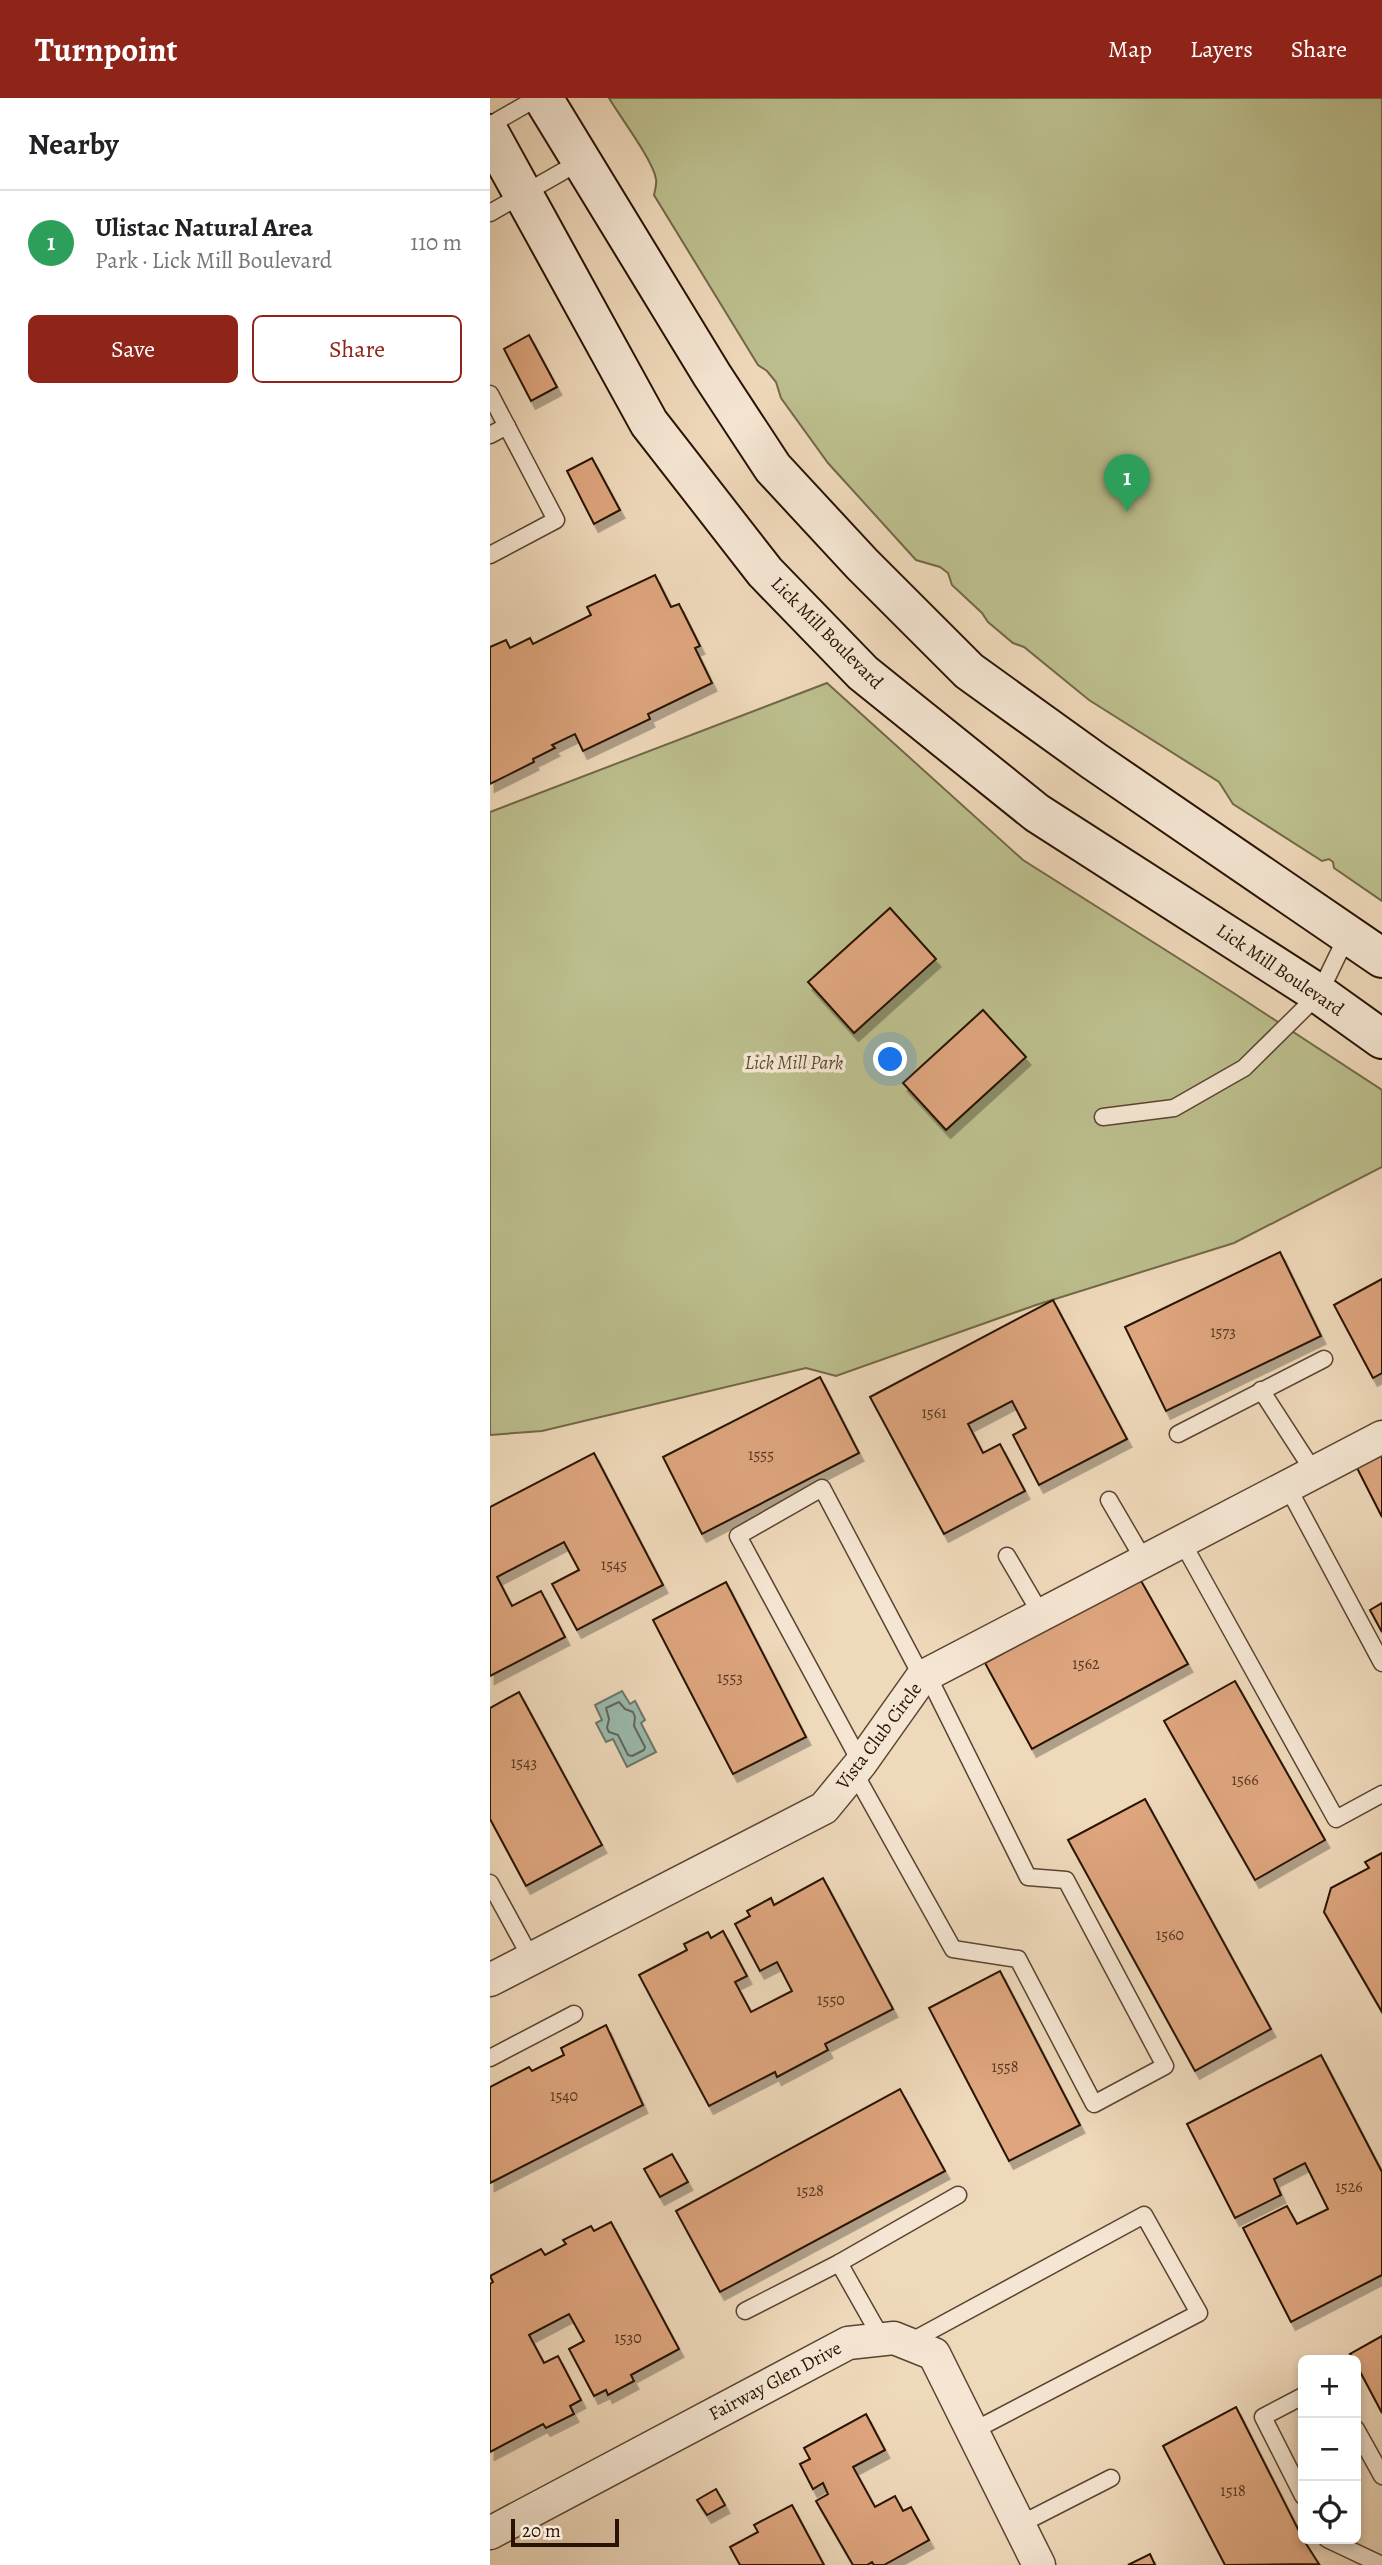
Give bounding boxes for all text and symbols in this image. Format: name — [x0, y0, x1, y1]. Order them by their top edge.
text: Turnpoint — [35, 27, 177, 72]
text: Map — [1108, 33, 1152, 65]
text: Layers — [1190, 33, 1253, 65]
text: Share — [1291, 33, 1347, 65]
text: Nearby — [28, 124, 119, 164]
text: Ulistac Natural Area — [95, 210, 313, 245]
text: 1 — [47, 227, 55, 258]
text: 110 m — [410, 227, 462, 258]
text: Park · Lick Mill Boulevard — [95, 245, 332, 276]
button: Save — [28, 315, 238, 383]
button: Share — [252, 315, 462, 383]
pin: 1 — [1104, 454, 1150, 512]
street label: Lick Mill Boulevard — [765, 571, 889, 695]
street label: Lick Mill Boulevard — [1211, 918, 1350, 1023]
your location — [873, 1042, 907, 1076]
park label: Lick Mill Park — [745, 1050, 843, 1076]
house number: 1573 — [1210, 1321, 1236, 1343]
house number: 1561 — [921, 1402, 947, 1424]
house number: 1555 — [748, 1444, 774, 1466]
house number: 1545 — [601, 1554, 627, 1576]
house number: 1562 — [1072, 1653, 1100, 1675]
house number: 1553 — [717, 1667, 743, 1689]
street label: Vista Club Circle — [829, 1677, 928, 1796]
house number: 1543 — [511, 1752, 537, 1774]
house number: 1566 — [1231, 1769, 1259, 1791]
house number: 1560 — [1156, 1924, 1184, 1946]
house number: 1550 — [817, 1989, 845, 2011]
house number: 1558 — [992, 2056, 1019, 2078]
house number: 1540 — [550, 2085, 578, 2107]
house number: 1526 — [1335, 2176, 1363, 2198]
house number: 1528 — [796, 2180, 824, 2202]
house number: 1530 — [614, 2327, 642, 2349]
street label: Fairway Glen Drive — [704, 2335, 846, 2427]
map controls — [1298, 2355, 1361, 2544]
button: + — [1298, 2355, 1361, 2418]
button: − — [1298, 2418, 1361, 2481]
house number: 1518 — [1220, 2480, 1246, 2502]
button: locate — [1298, 2481, 1361, 2544]
scale bar — [511, 2516, 620, 2548]
text: 20 m — [522, 2518, 561, 2544]

